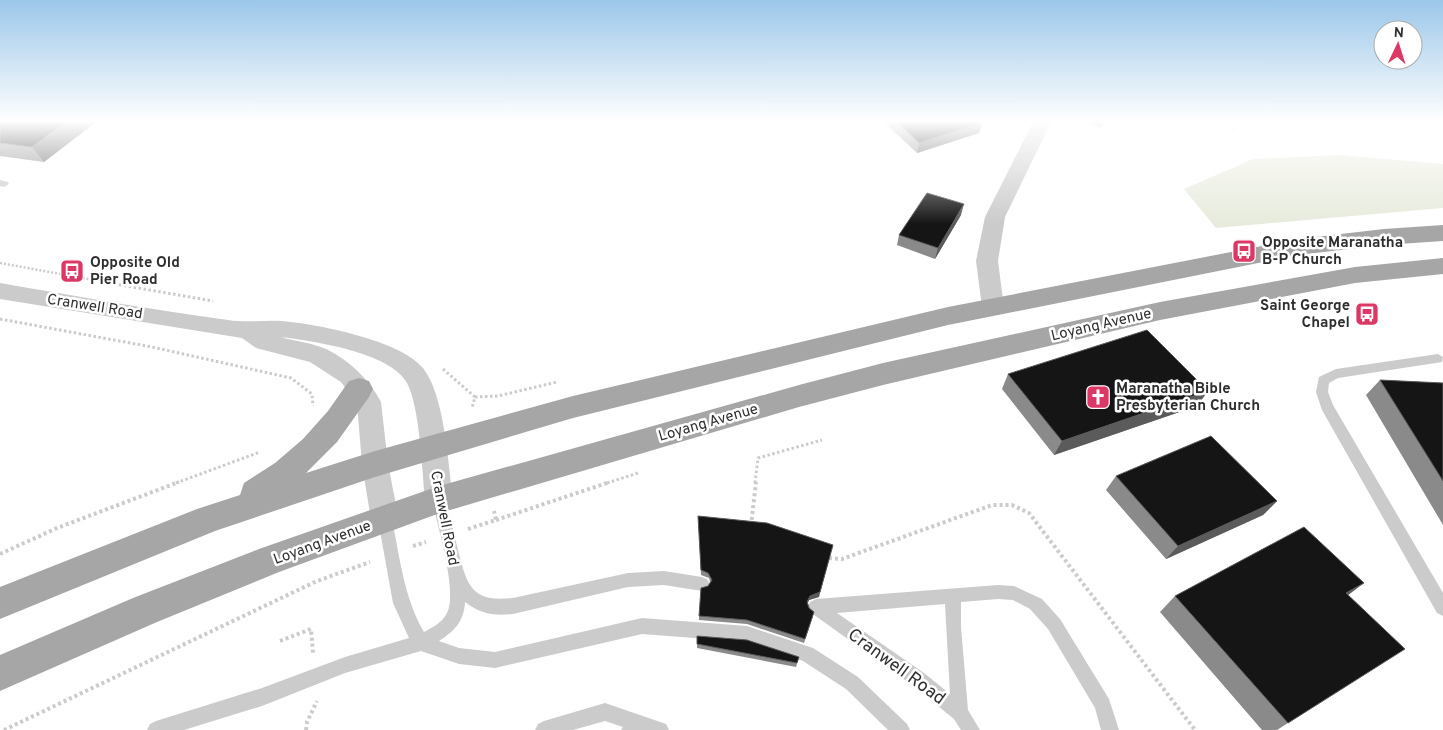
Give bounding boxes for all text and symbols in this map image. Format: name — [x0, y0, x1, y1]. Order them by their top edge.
north arrow — [1373, 20, 1423, 70]
text: N — [1393, 25, 1404, 42]
place label: Opposite Maranatha B-P Church — [1262, 234, 1403, 270]
bus stop icon: Opposite Maranatha B-P Church — [1231, 238, 1257, 264]
place label: Opposite Old Pier Road — [90, 254, 180, 290]
bus stop icon: Opposite Old Pier Road — [59, 258, 85, 284]
street label: Cranwell Road — [46, 291, 144, 324]
place label: Saint George Chapel — [1260, 297, 1350, 333]
bus stop icon: Saint George Chapel — [1354, 301, 1380, 327]
street label: Loyang Avenue — [1049, 305, 1153, 346]
place label: Maranatha Bible Presbyterian Church — [1116, 380, 1260, 416]
church icon: Maranatha Bible Presbyterian Church — [1085, 384, 1111, 410]
street label: Loyang Avenue — [656, 400, 760, 447]
street label: Cranwell Road — [425, 469, 462, 567]
street label: Loyang Avenue — [271, 517, 374, 570]
street label: Cranwell Road — [843, 624, 950, 711]

